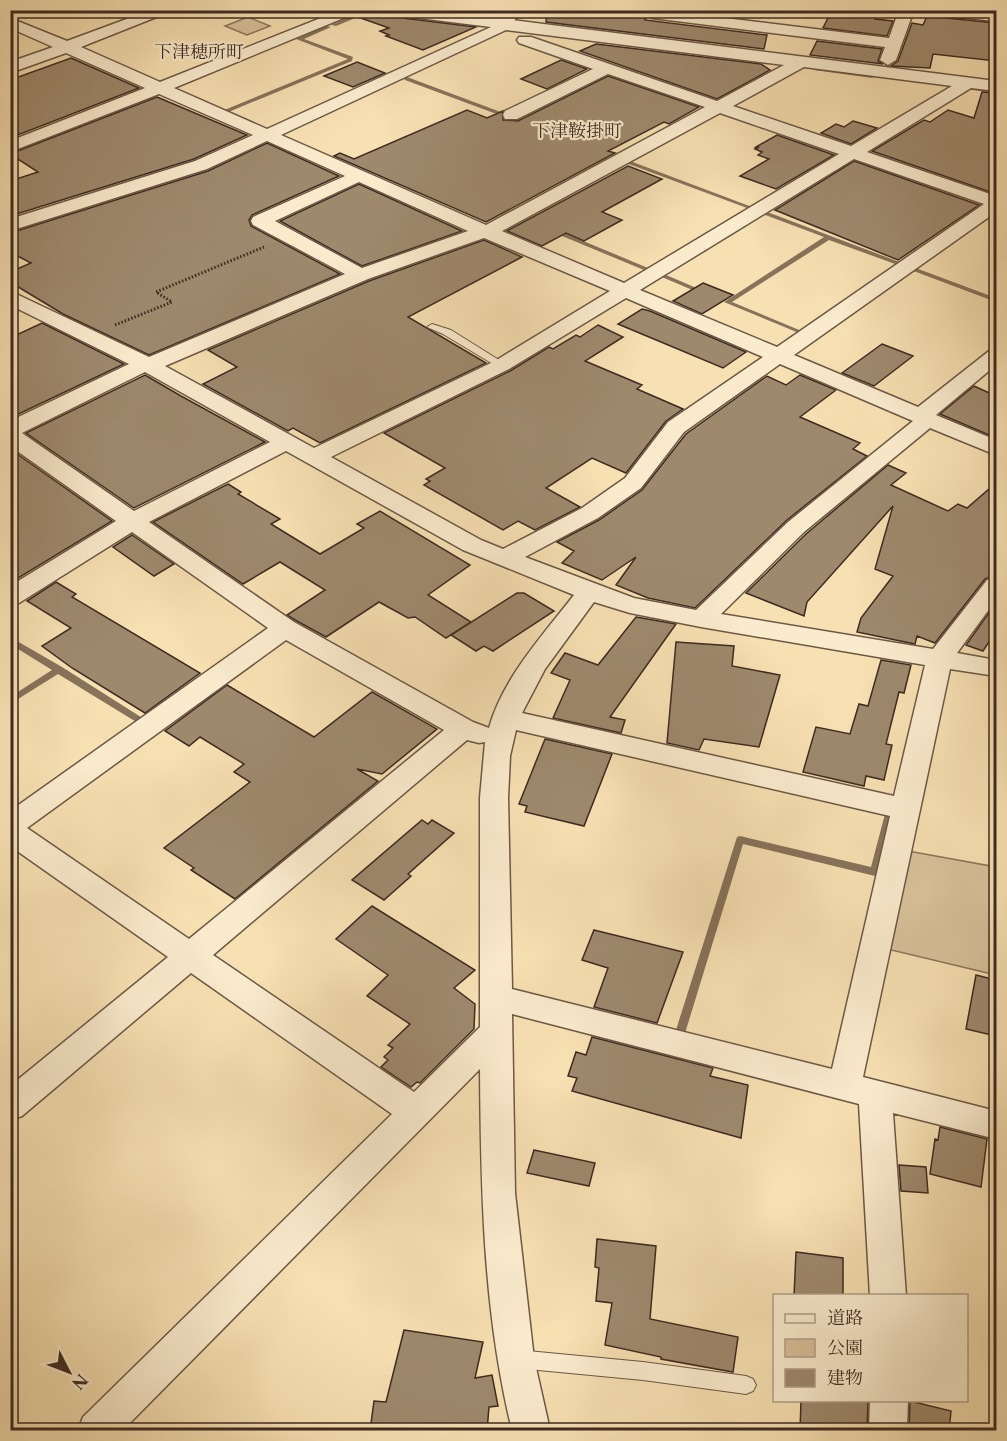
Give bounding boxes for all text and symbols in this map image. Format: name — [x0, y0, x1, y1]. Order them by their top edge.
district label: 下津穂所町 — [154, 41, 244, 63]
district label: 下津鞍掛町 — [532, 120, 622, 142]
legend — [773, 1294, 968, 1402]
text: 道路 — [827, 1307, 863, 1329]
text: 公園 — [827, 1337, 863, 1359]
north arrow — [39, 1342, 99, 1402]
text: 建物 — [827, 1367, 863, 1389]
text: N — [68, 1370, 92, 1394]

